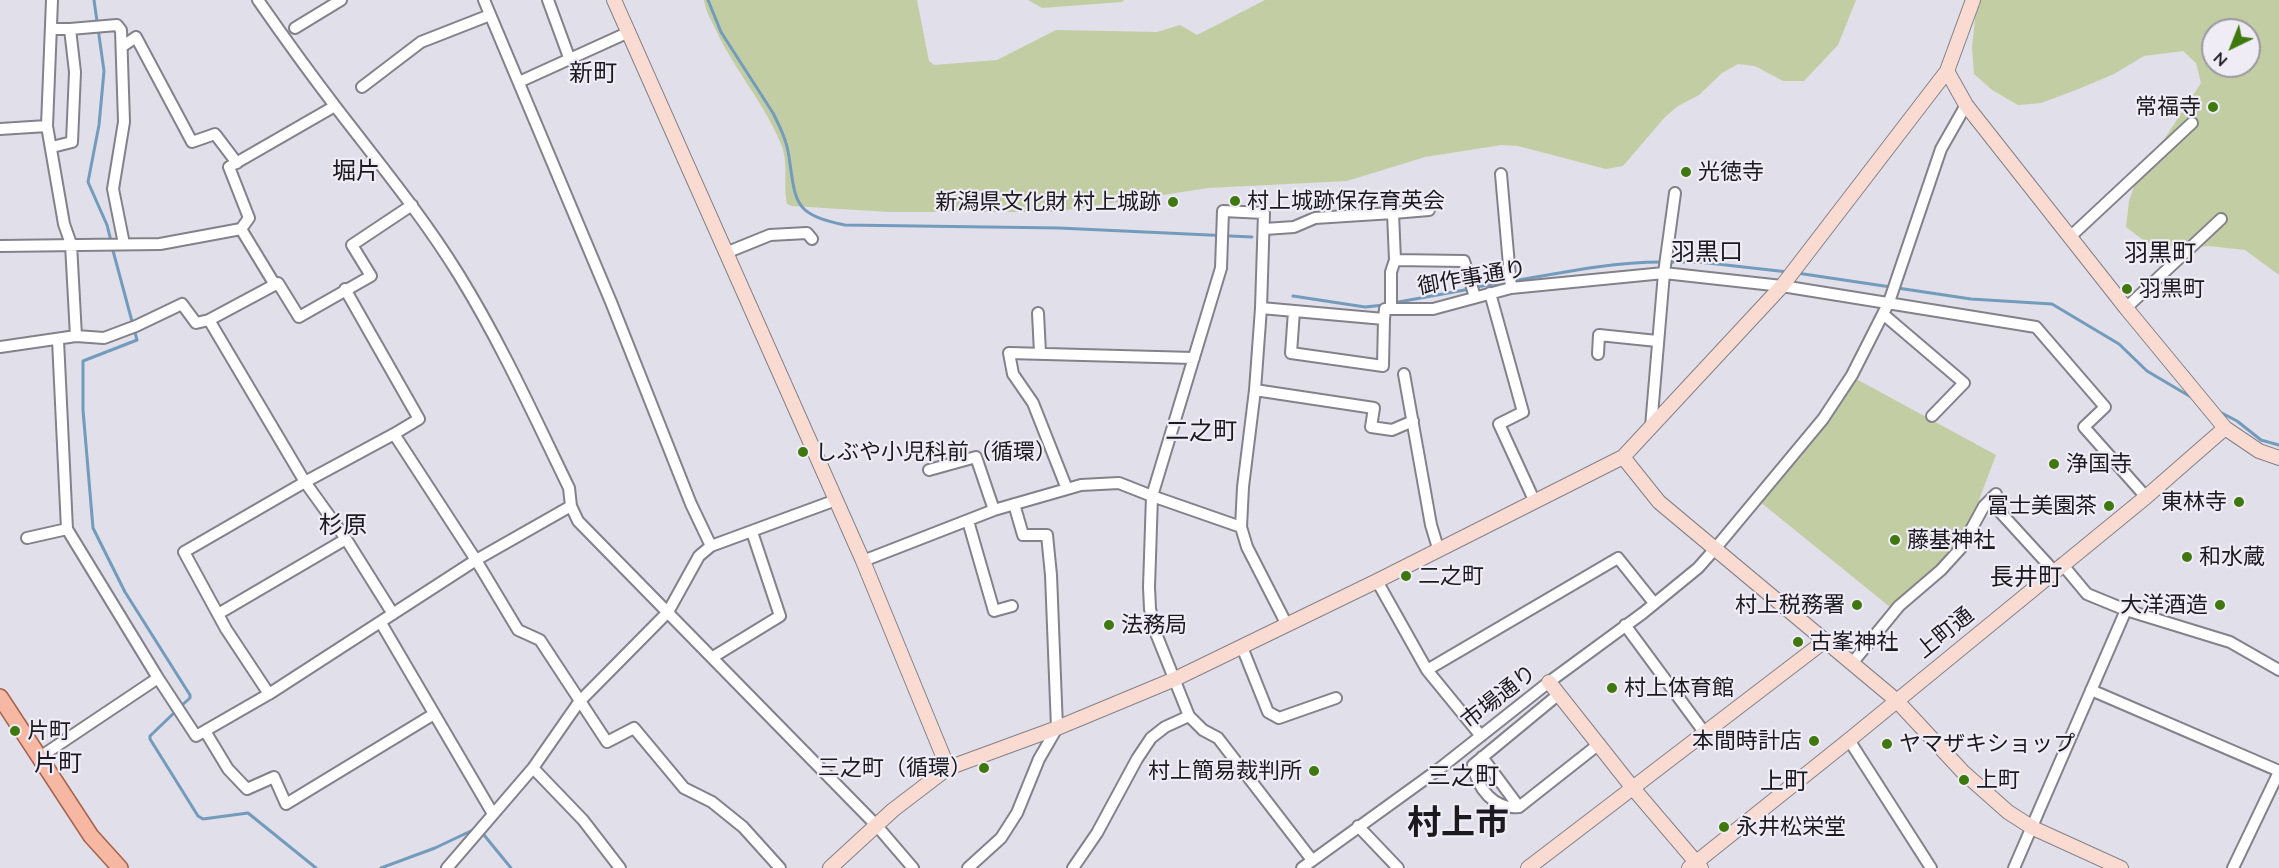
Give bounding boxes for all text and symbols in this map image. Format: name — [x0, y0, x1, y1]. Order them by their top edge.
north arrow — [2201, 18, 2261, 78]
text: N — [2209, 48, 2231, 71]
district label: 新町 — [569, 60, 617, 88]
place label: 常福寺 — [2135, 94, 2201, 120]
marker: 常福寺 — [2206, 100, 2220, 114]
district label: 堀片 — [332, 158, 380, 186]
place label: 光徳寺 — [1698, 159, 1764, 185]
marker: 光徳寺 — [1679, 165, 1693, 179]
place label: 村上城跡保存育英会 — [1247, 188, 1445, 214]
place label: 新潟県文化財 村上城跡 — [935, 189, 1161, 215]
marker: 村上城跡保存育英会 — [1228, 194, 1242, 208]
marker: 新潟県文化財 村上城跡 — [1166, 195, 1180, 209]
district label: 羽黒口 — [1671, 239, 1743, 267]
district label: 羽黒町 — [2124, 240, 2196, 268]
street label: 御作事通り — [1416, 255, 1528, 301]
place label: 羽黒町 — [2139, 276, 2205, 302]
marker: 羽黒町 — [2120, 282, 2134, 296]
district label: 二之町 — [1165, 418, 1237, 446]
place label: しぶや小児科前（循環） — [815, 439, 1057, 465]
marker: しぶや小児科前（循環） — [796, 445, 810, 459]
place label: 浄国寺 — [2066, 451, 2132, 477]
marker: 浄国寺 — [2047, 457, 2061, 471]
place label: 東林寺 — [2161, 489, 2227, 515]
place label: 冨士美園茶 — [1987, 493, 2097, 519]
marker: 東林寺 — [2232, 495, 2246, 509]
marker: 冨士美園茶 — [2102, 499, 2116, 513]
district label: 杉原 — [319, 512, 367, 540]
place label: 藤基神社 — [1907, 527, 1995, 553]
marker: 藤基神社 — [1888, 533, 1902, 547]
place label: 和水蔵 — [2199, 544, 2265, 570]
marker: 和水蔵 — [2180, 550, 2194, 564]
place label: 二之町 — [1418, 563, 1484, 589]
district label: 長井町 — [1990, 564, 2062, 592]
marker: 二之町 — [1399, 569, 1413, 583]
place label: 村上税務署 — [1735, 592, 1845, 618]
place label: 大洋酒造 — [2120, 592, 2208, 618]
marker: 村上税務署 — [1850, 598, 1864, 612]
marker: 大洋酒造 — [2213, 598, 2227, 612]
street label: 上町通 — [1911, 602, 1979, 664]
place label: 法務局 — [1121, 612, 1187, 638]
marker: 法務局 — [1102, 618, 1116, 632]
place label: 古峯神社 — [1810, 629, 1898, 655]
marker: 古峯神社 — [1791, 635, 1805, 649]
street label: 市場通り — [1456, 660, 1542, 734]
place label: 村上体育館 — [1624, 675, 1734, 701]
marker: 村上体育館 — [1605, 681, 1619, 695]
place label: 片町 — [27, 718, 71, 744]
marker: 片町 — [8, 724, 22, 738]
place label: 本間時計店 — [1692, 728, 1802, 754]
place label: ヤマザキショップ — [1899, 731, 2075, 757]
marker: 本間時計店 — [1807, 734, 1821, 748]
marker: ヤマザキショップ — [1880, 737, 1894, 751]
district label: 片町 — [34, 750, 82, 778]
place label: 三之町（循環） — [818, 755, 972, 781]
place label: 村上簡易裁判所 — [1148, 758, 1302, 784]
marker: 三之町（循環） — [977, 761, 991, 775]
district label: 三之町 — [1427, 763, 1499, 791]
marker: 村上簡易裁判所 — [1307, 764, 1321, 778]
place label: 上町 — [1976, 767, 2020, 793]
district label: 上町 — [1760, 768, 1808, 796]
marker: 上町 — [1957, 773, 1971, 787]
district label: 村上市 — [1407, 804, 1509, 844]
place label: 永井松栄堂 — [1736, 814, 1846, 840]
marker: 永井松栄堂 — [1717, 820, 1731, 834]

